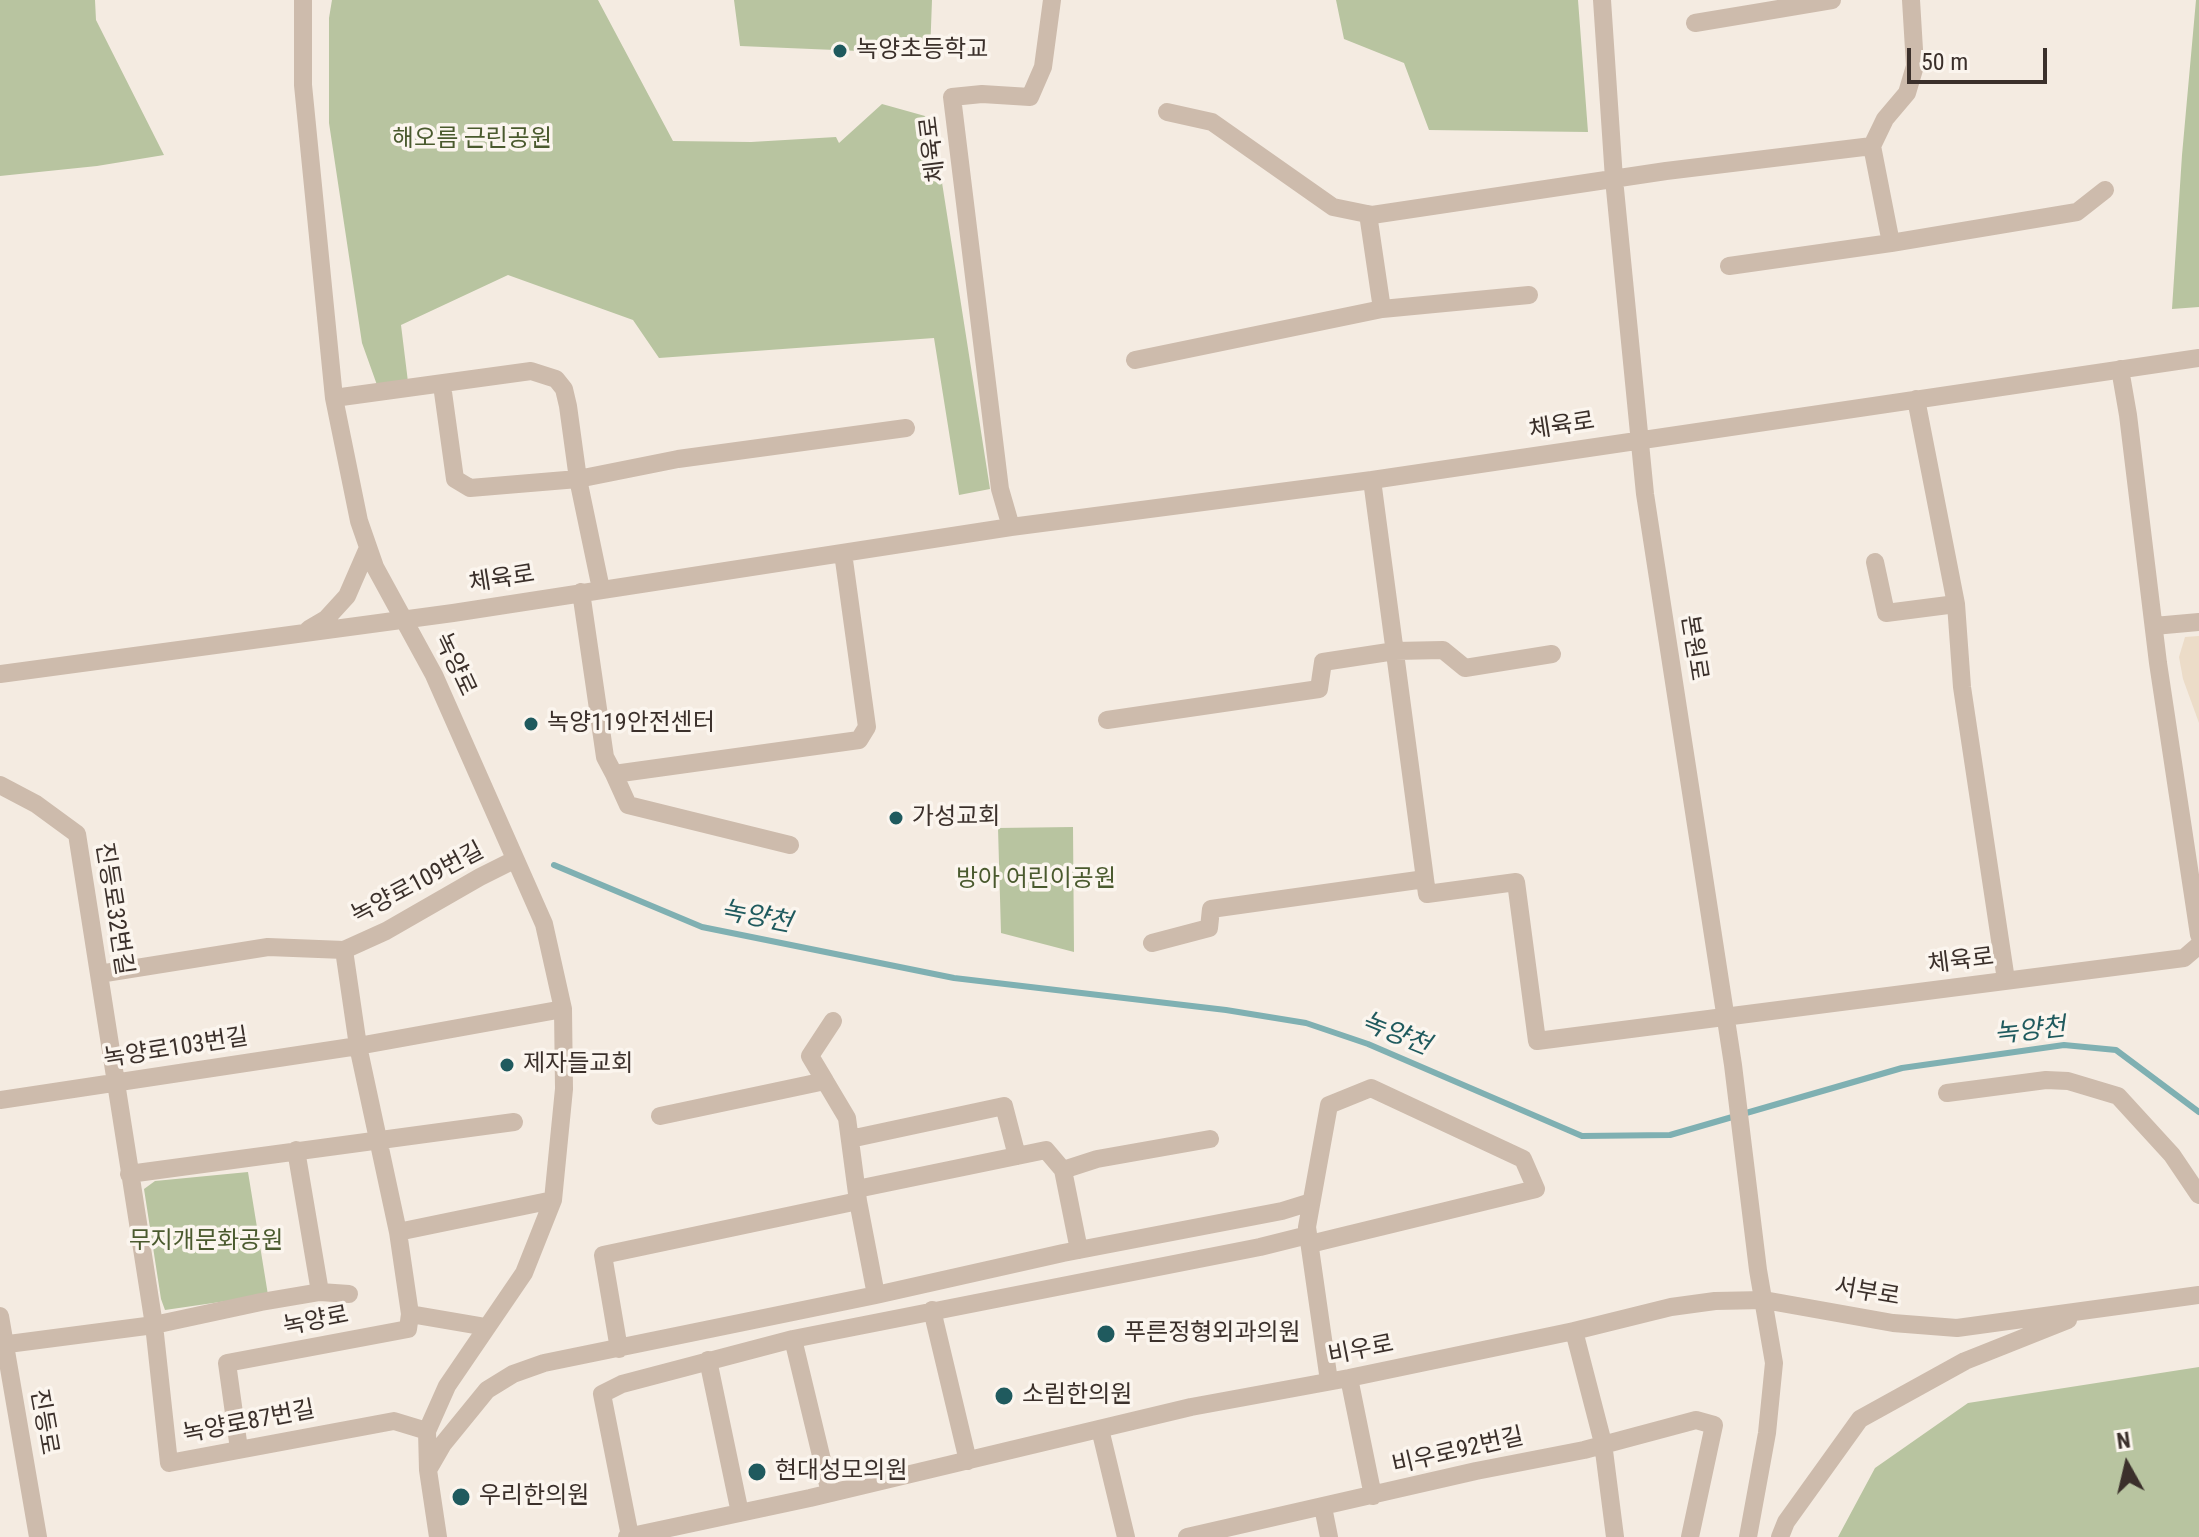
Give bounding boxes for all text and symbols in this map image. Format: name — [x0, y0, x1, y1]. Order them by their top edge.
scale bar — [1911, 32, 2051, 82]
place label: 녹양초등학교 — [856, 37, 988, 65]
marker: 녹양초등학교 — [831, 42, 849, 60]
text: 50 m — [1921, 48, 1968, 76]
street label: 체육로 — [916, 114, 952, 184]
park label: 해오름 근린공원 — [392, 126, 552, 154]
street label: 체육로 — [1527, 408, 1597, 446]
street label: 체육로 — [467, 561, 537, 599]
street label: 본원로 — [1674, 613, 1712, 683]
street label: 녹양로 — [427, 629, 481, 701]
place label: 녹양119안전센터 — [547, 710, 715, 738]
marker: 녹양119안전센터 — [522, 715, 540, 733]
place label: 가성교회 — [912, 804, 1000, 832]
marker: 가성교회 — [887, 809, 905, 827]
street label: 녹양로109번길 — [347, 837, 489, 931]
street label: 진등로32번길 — [88, 841, 138, 977]
park label: 방아 어린이공원 — [956, 866, 1116, 894]
water label: 녹양천 — [718, 896, 794, 940]
street label: 체육로 — [1926, 944, 1996, 980]
water label: 녹양천 — [1356, 1007, 1434, 1063]
water label: 녹양천 — [1993, 1013, 2067, 1051]
street label: 녹양로103번길 — [102, 1023, 250, 1075]
place label: 제자들교회 — [523, 1051, 633, 1079]
marker: 제자들교회 — [498, 1056, 516, 1074]
park label: 무지개문화공원 — [129, 1228, 283, 1256]
street label: 서부로 — [1832, 1273, 1902, 1313]
street label: 녹양로 — [281, 1302, 351, 1342]
place label: 푸른정형외과의원 — [1124, 1320, 1301, 1348]
marker: 푸른정형외과의원 — [1095, 1323, 1117, 1345]
street label: 비우로 — [1326, 1331, 1396, 1371]
place label: 소림한의원 — [1022, 1382, 1132, 1410]
marker: 소림한의원 — [993, 1385, 1015, 1407]
street label: 진등로 — [23, 1387, 63, 1457]
street label: 녹양로87번길 — [180, 1396, 318, 1450]
street label: 비우로92번길 — [1389, 1423, 1527, 1481]
north arrow — [2087, 1425, 2167, 1505]
text: N — [2115, 1427, 2132, 1454]
place label: 현대성모의원 — [775, 1458, 907, 1486]
marker: 현대성모의원 — [746, 1461, 768, 1483]
place label: 우리한의원 — [479, 1483, 589, 1511]
marker: 우리한의원 — [450, 1486, 472, 1508]

